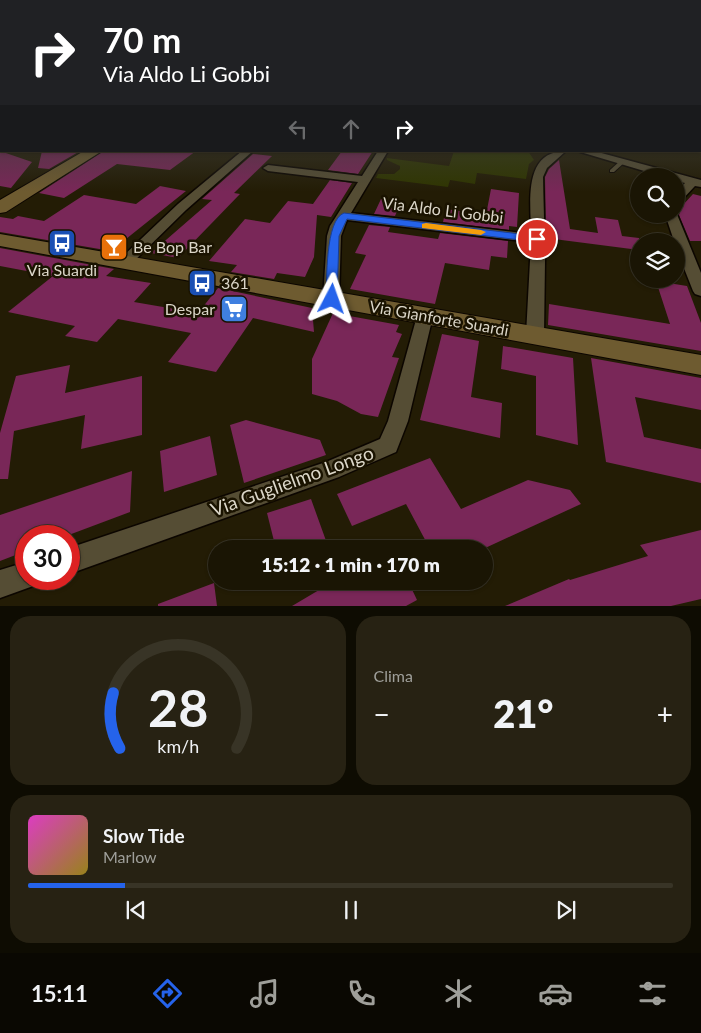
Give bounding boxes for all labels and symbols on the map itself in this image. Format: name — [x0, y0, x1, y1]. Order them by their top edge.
street label: Via Aldo Li Gobbi — [382, 193, 505, 226]
pin — [516, 218, 558, 260]
bus stop icon: Via Suardi — [47, 228, 77, 258]
bar icon: Be Bop Bar — [99, 232, 129, 262]
place label: Be Bop Bar — [133, 237, 212, 256]
place label: Via Suardi — [27, 260, 97, 279]
bus stop icon: 361 — [187, 268, 217, 298]
position arrow — [305, 272, 357, 324]
place label: 361 — [221, 273, 249, 292]
supermarket icon: Despar — [219, 294, 249, 324]
street label: Via Gianforte Suardi — [368, 296, 510, 339]
place label: Despar — [165, 299, 215, 318]
street label: Via Guglielmo Longo — [207, 440, 376, 521]
speed limit sign: 30 — [15, 525, 80, 590]

